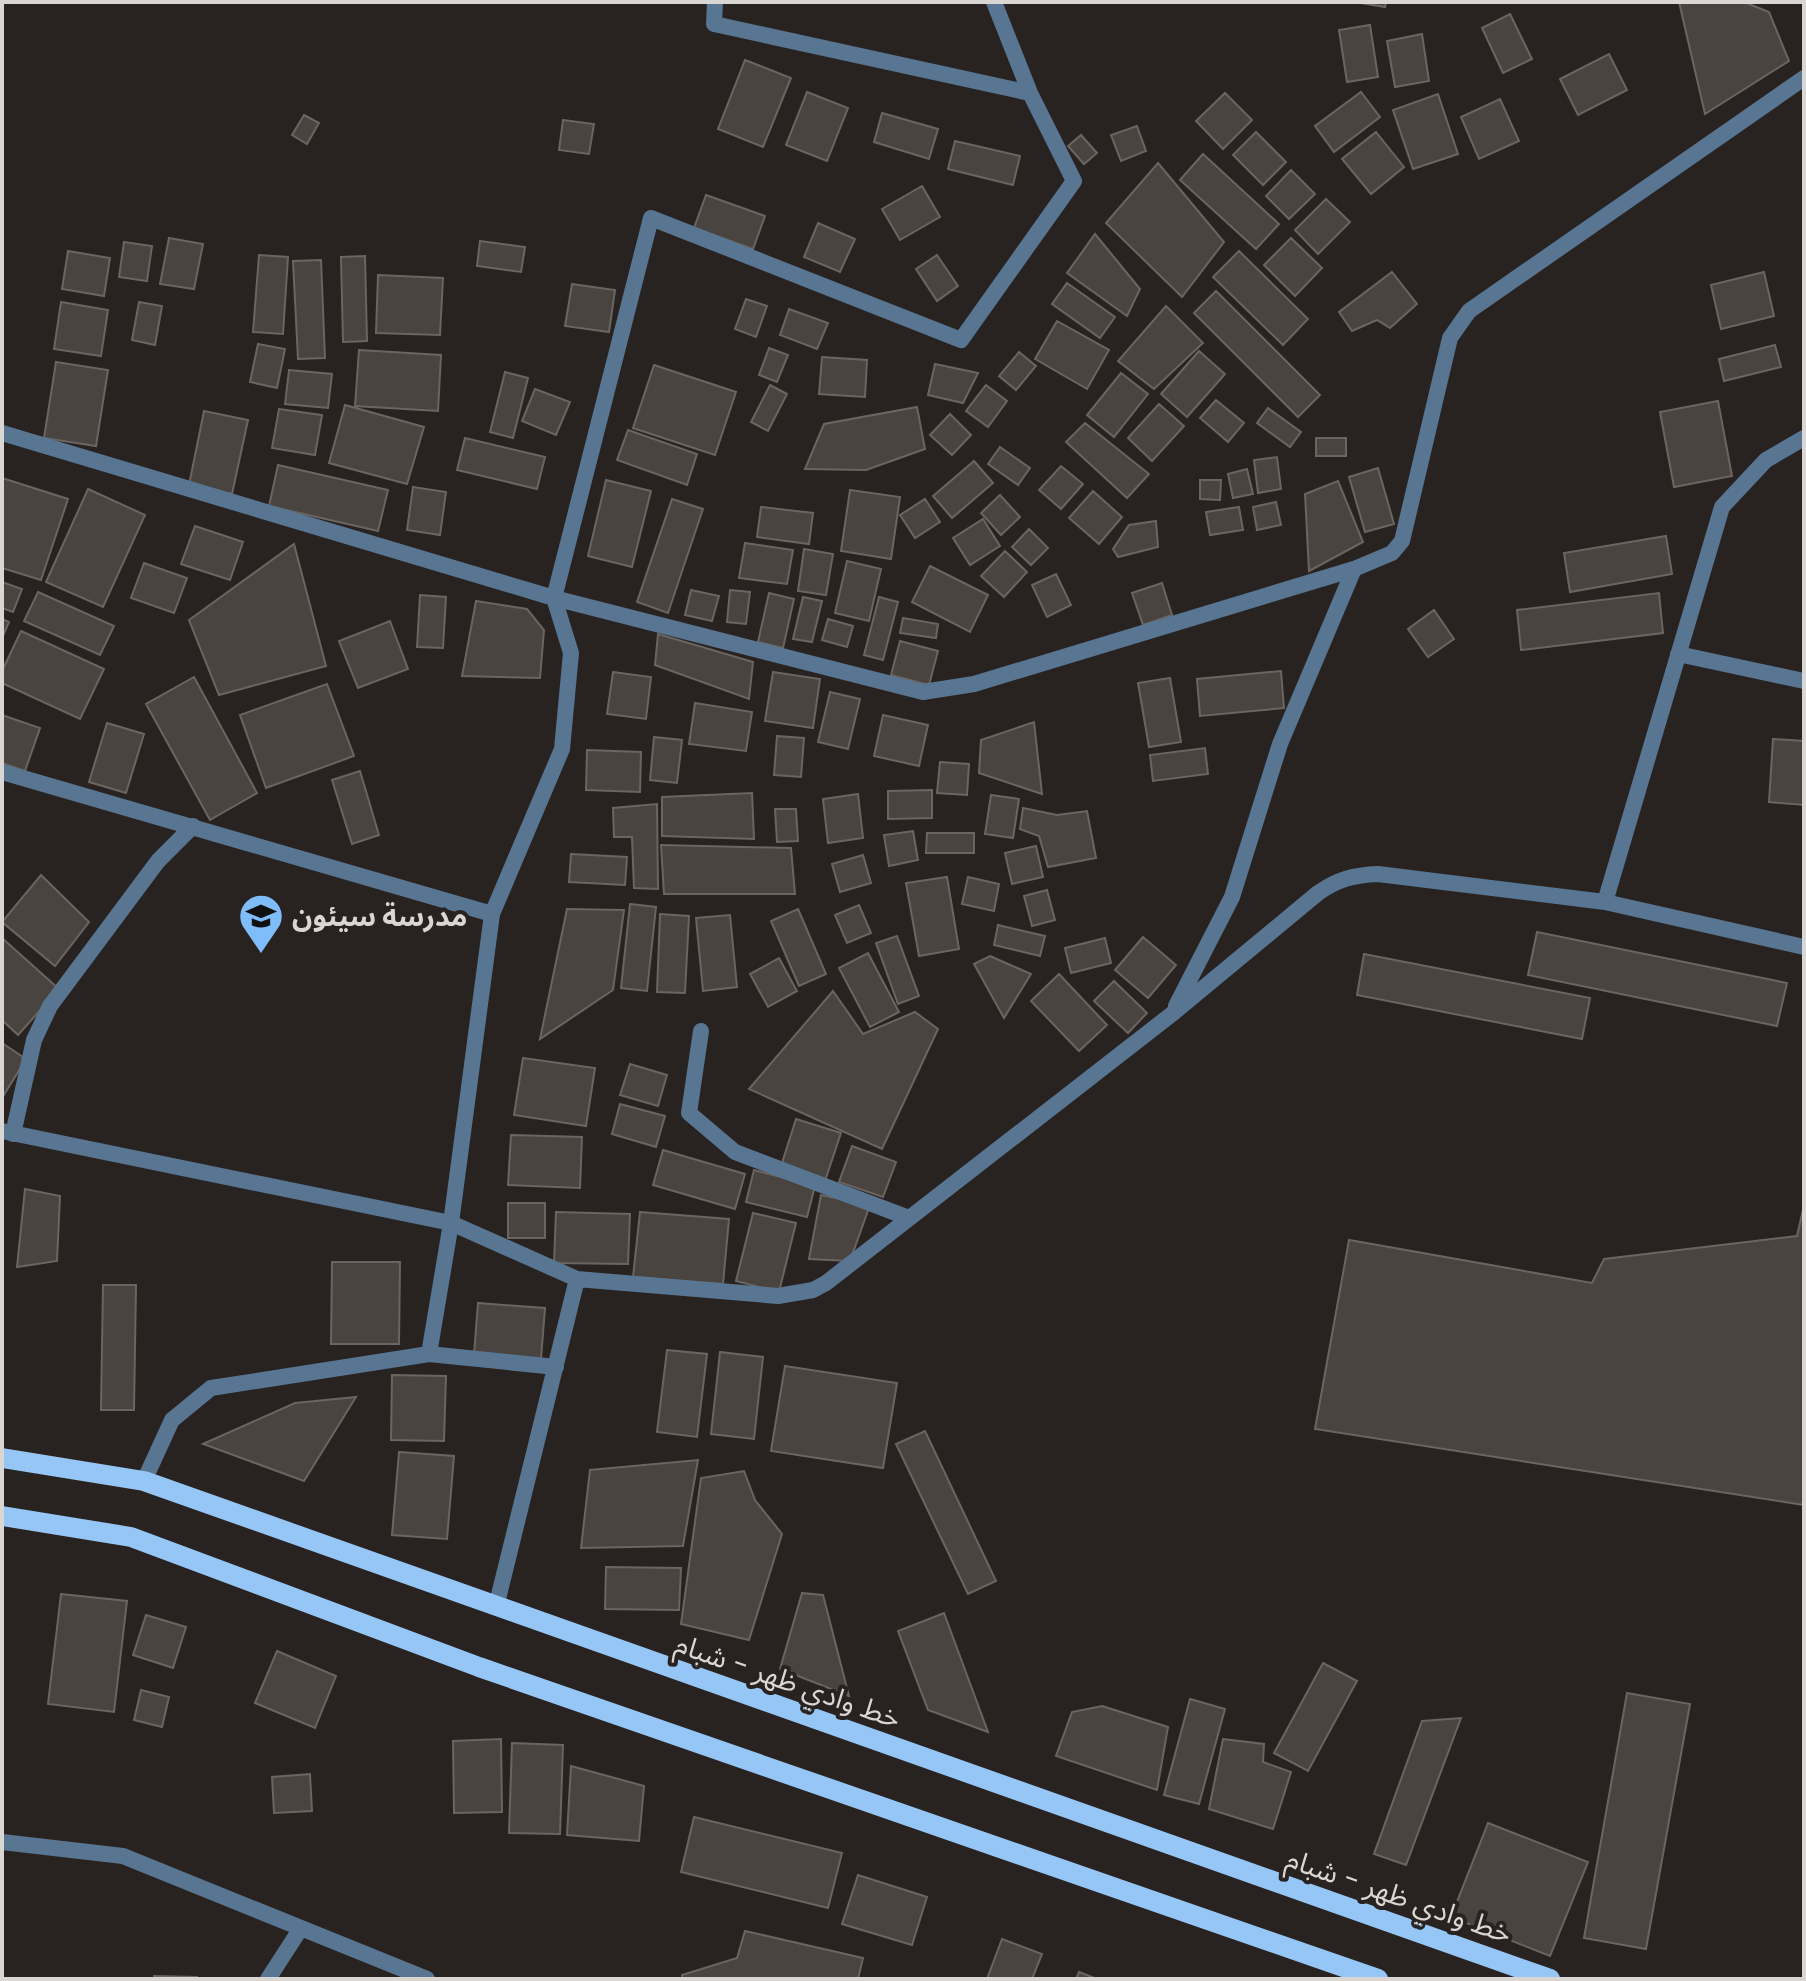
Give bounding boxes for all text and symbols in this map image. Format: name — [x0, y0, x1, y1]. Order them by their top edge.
school or university icon: مدرسة سيئون — [237, 892, 285, 955]
place label: مدرسة سيئون — [292, 897, 467, 936]
street label: خط وادي ظهر - شبام — [669, 1624, 906, 1739]
street label: خط وادي ظهر - شبام — [1280, 1839, 1517, 1954]

